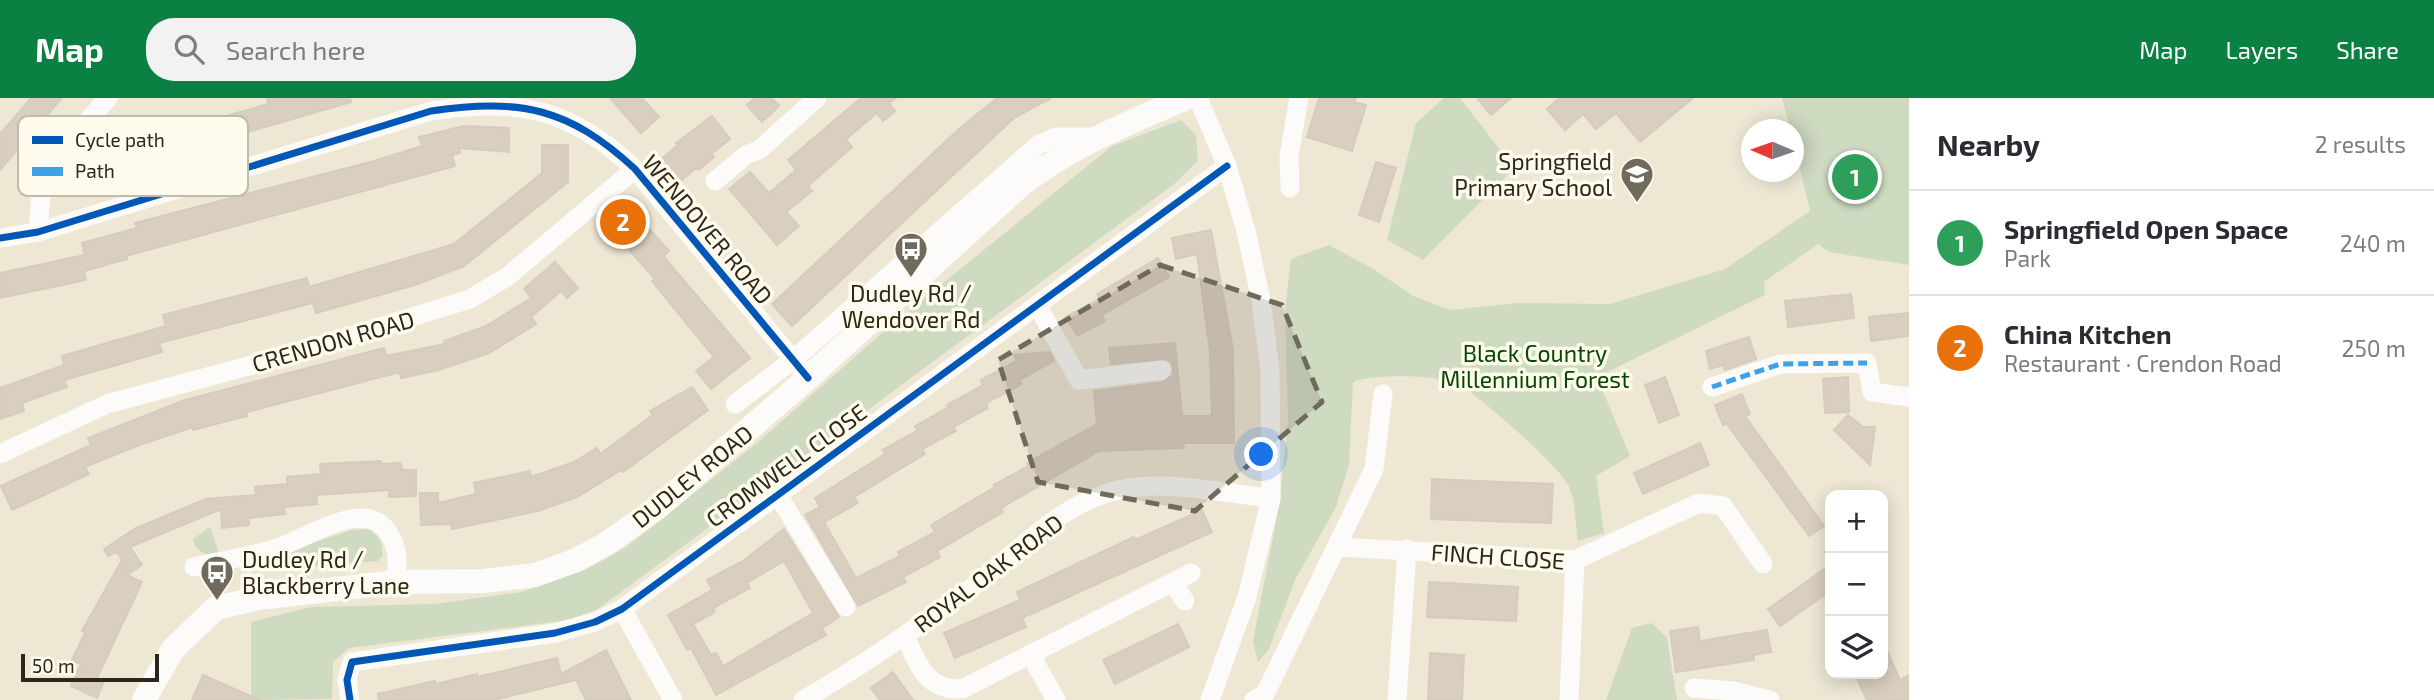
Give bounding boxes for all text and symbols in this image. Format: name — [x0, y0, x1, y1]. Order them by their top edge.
search box — [146, 18, 636, 81]
text: Map — [35, 29, 104, 69]
icon: search — [170, 30, 208, 68]
text: Search here — [226, 34, 365, 65]
text: Map — [2139, 35, 2187, 64]
text: Layers — [2225, 35, 2298, 64]
text: Share — [2336, 35, 2399, 64]
legend — [18, 116, 248, 196]
north arrow — [1741, 119, 1804, 182]
text: Nearby — [1937, 126, 2040, 162]
text: Cycle path — [75, 128, 165, 151]
text: 2 results — [2315, 130, 2406, 158]
place label: Springfield Primary School — [1454, 147, 1612, 201]
street label: WENDOVER ROAD — [637, 148, 779, 310]
pin: 1 — [1832, 151, 1878, 203]
school or university icon: Springfield Primary School — [1618, 155, 1656, 204]
text: Path — [75, 159, 115, 182]
pin: 2 — [600, 196, 646, 248]
text: Springfield Open Space — [2004, 213, 2288, 244]
text: 1 — [1955, 229, 1965, 257]
text: 240 m — [2340, 229, 2406, 257]
bus stop icon: Dudley Rd / Wendover Rd — [892, 230, 930, 279]
text: Park — [2004, 244, 2051, 272]
place label: Dudley Rd / Wendover Rd — [842, 279, 980, 333]
street label: CRENDON ROAD — [249, 304, 417, 378]
text: China Kitchen — [2004, 318, 2172, 349]
text: 2 — [1953, 334, 1967, 362]
text: 250 m — [2342, 334, 2406, 362]
park label: Black Country Millennium Forest — [1440, 339, 1630, 393]
text: Restaurant · Crendon Road — [2004, 349, 2282, 377]
street label: CROMWELL CLOSE — [700, 397, 872, 533]
street label: DUDLEY ROAD — [626, 419, 758, 533]
your location — [1244, 437, 1278, 471]
map controls — [1825, 490, 1888, 679]
button: + — [1825, 490, 1888, 553]
street label: ROYAL OAK ROAD — [908, 508, 1068, 638]
street label: FINCH CLOSE — [1430, 537, 1566, 575]
place label: Dudley Rd / Blackberry Lane — [242, 545, 410, 599]
bus stop icon: Dudley Rd / Blackberry Lane — [198, 553, 236, 602]
button: − — [1825, 553, 1888, 616]
button: layers — [1825, 616, 1888, 679]
scale bar — [21, 651, 159, 683]
text: 50 m — [32, 654, 75, 677]

